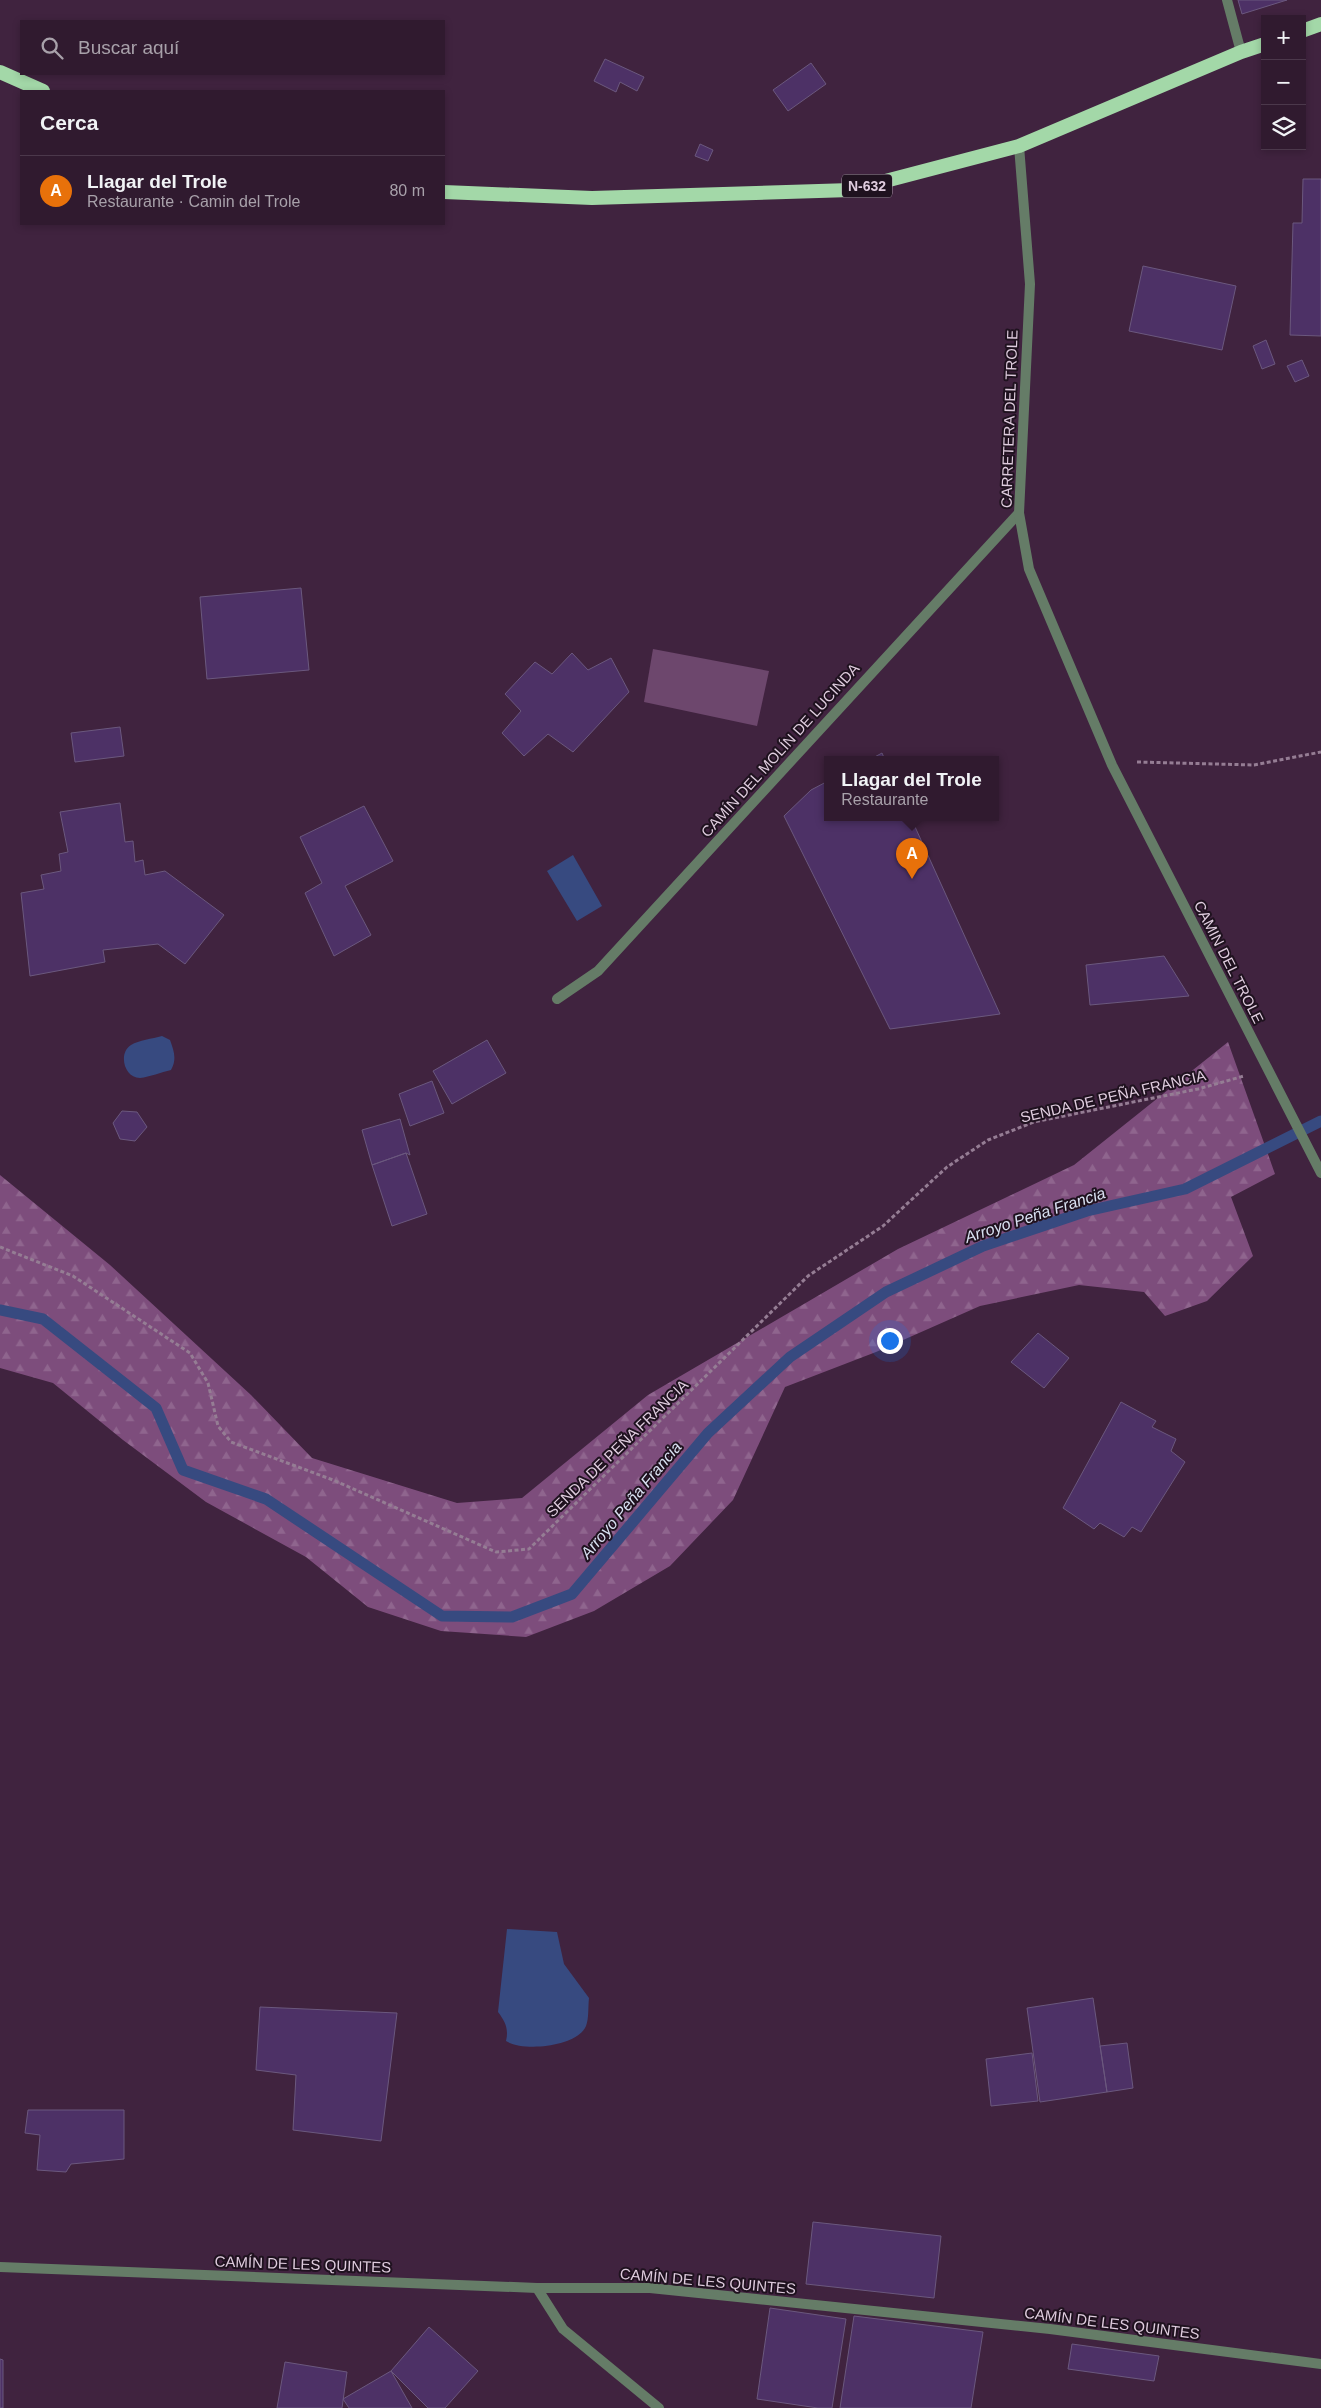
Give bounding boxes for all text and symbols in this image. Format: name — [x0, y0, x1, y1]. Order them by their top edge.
map controls — [1261, 15, 1306, 150]
button: + — [1261, 15, 1306, 60]
search box — [20, 20, 445, 75]
icon: search — [38, 34, 66, 62]
text: Buscar aquí — [78, 37, 179, 58]
button: − — [1261, 60, 1306, 105]
button: layers — [1261, 105, 1306, 150]
text: Cerca — [40, 111, 98, 134]
text: Llagar del Trole — [87, 171, 227, 192]
road number: N-632 — [842, 175, 892, 198]
text: A — [50, 182, 62, 199]
text: 80 m — [389, 182, 425, 199]
text: Restaurante · Camin del Trole — [87, 193, 300, 210]
street label: CARRETERA DEL TROLE — [997, 330, 1021, 508]
street label: CAMÍN DEL MOLÍN DE LUCINDA — [697, 660, 863, 840]
popup — [824, 756, 999, 821]
text: Llagar del Trole — [841, 769, 982, 790]
text: Restaurante — [841, 791, 928, 808]
pin: A — [896, 838, 928, 879]
street label: CAMIN DEL TROLE — [1191, 898, 1267, 1026]
street label: SENDA DE PEÑA FRANCIA — [1018, 1066, 1208, 1126]
water label: Arroyo Peña Francia — [962, 1184, 1107, 1246]
your location — [877, 1328, 903, 1354]
street label: SENDA DE PEÑA FRANCIA — [543, 1376, 691, 1520]
water label: Arroyo Peña Francia — [577, 1438, 685, 1562]
street label: CAMÍN DE LES QUINTES — [214, 2252, 392, 2276]
street label: CAMÍN DE LES QUINTES — [619, 2265, 797, 2297]
street label: CAMÍN DE LES QUINTES — [1023, 2304, 1201, 2342]

